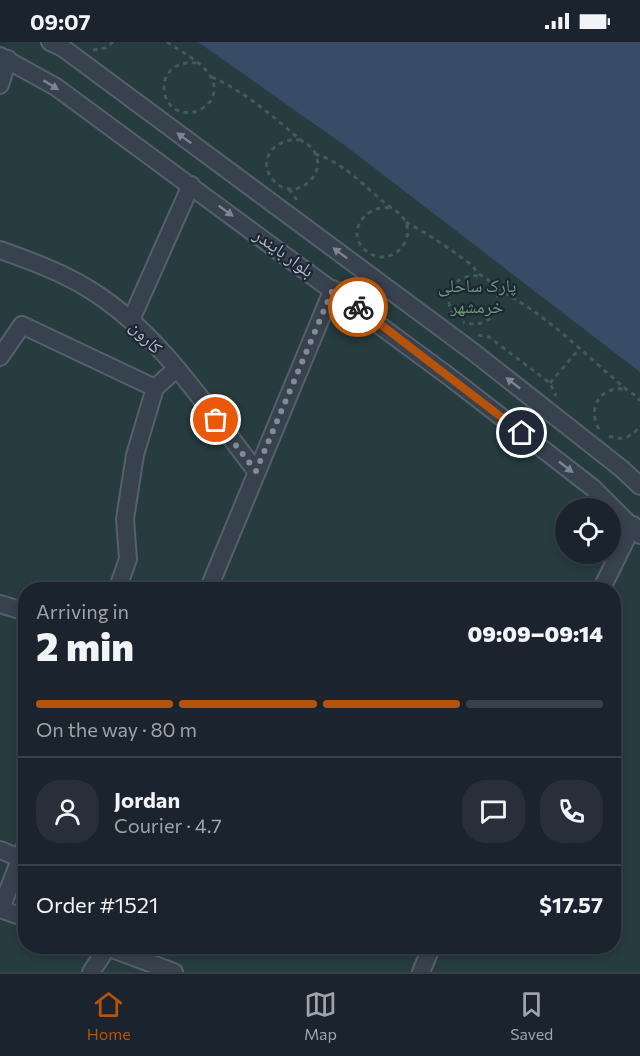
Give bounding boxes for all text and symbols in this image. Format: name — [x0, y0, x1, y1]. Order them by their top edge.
text: 09:07 — [30, 8, 91, 35]
one-way arrow — [43, 79, 59, 90]
one-way arrow — [176, 132, 191, 144]
one-way arrow — [218, 205, 234, 217]
street label: بلوار بایندر — [249, 222, 319, 282]
one-way arrow — [333, 248, 348, 260]
park label: پارک ساحلی خرمشهر — [438, 274, 516, 317]
courier — [328, 277, 388, 337]
icon: bike — [342, 291, 375, 324]
street label: کارون — [125, 315, 168, 359]
one-way arrow — [505, 377, 521, 390]
pin — [190, 394, 241, 445]
icon: bag — [199, 403, 232, 436]
pin — [496, 407, 547, 458]
icon: home — [505, 416, 538, 449]
one-way arrow — [558, 461, 574, 473]
map controls — [555, 498, 621, 564]
button: locate — [555, 498, 621, 564]
text: Arriving in — [36, 599, 129, 623]
text: 09:09–09:14 — [468, 620, 603, 647]
text: 2 min — [36, 621, 134, 669]
text: On the way · 80 m — [36, 717, 197, 741]
button: person — [36, 780, 99, 843]
button: chat — [462, 780, 525, 843]
button: phone — [540, 780, 603, 843]
text: Jordan — [114, 786, 180, 813]
text: Courier · 4.7 — [114, 813, 222, 837]
text: Order #1521 — [36, 891, 158, 918]
text: $17.57 — [539, 891, 603, 918]
tab: Home — [87, 988, 131, 1043]
tab: Map — [304, 988, 337, 1043]
tab: Saved — [510, 988, 553, 1043]

